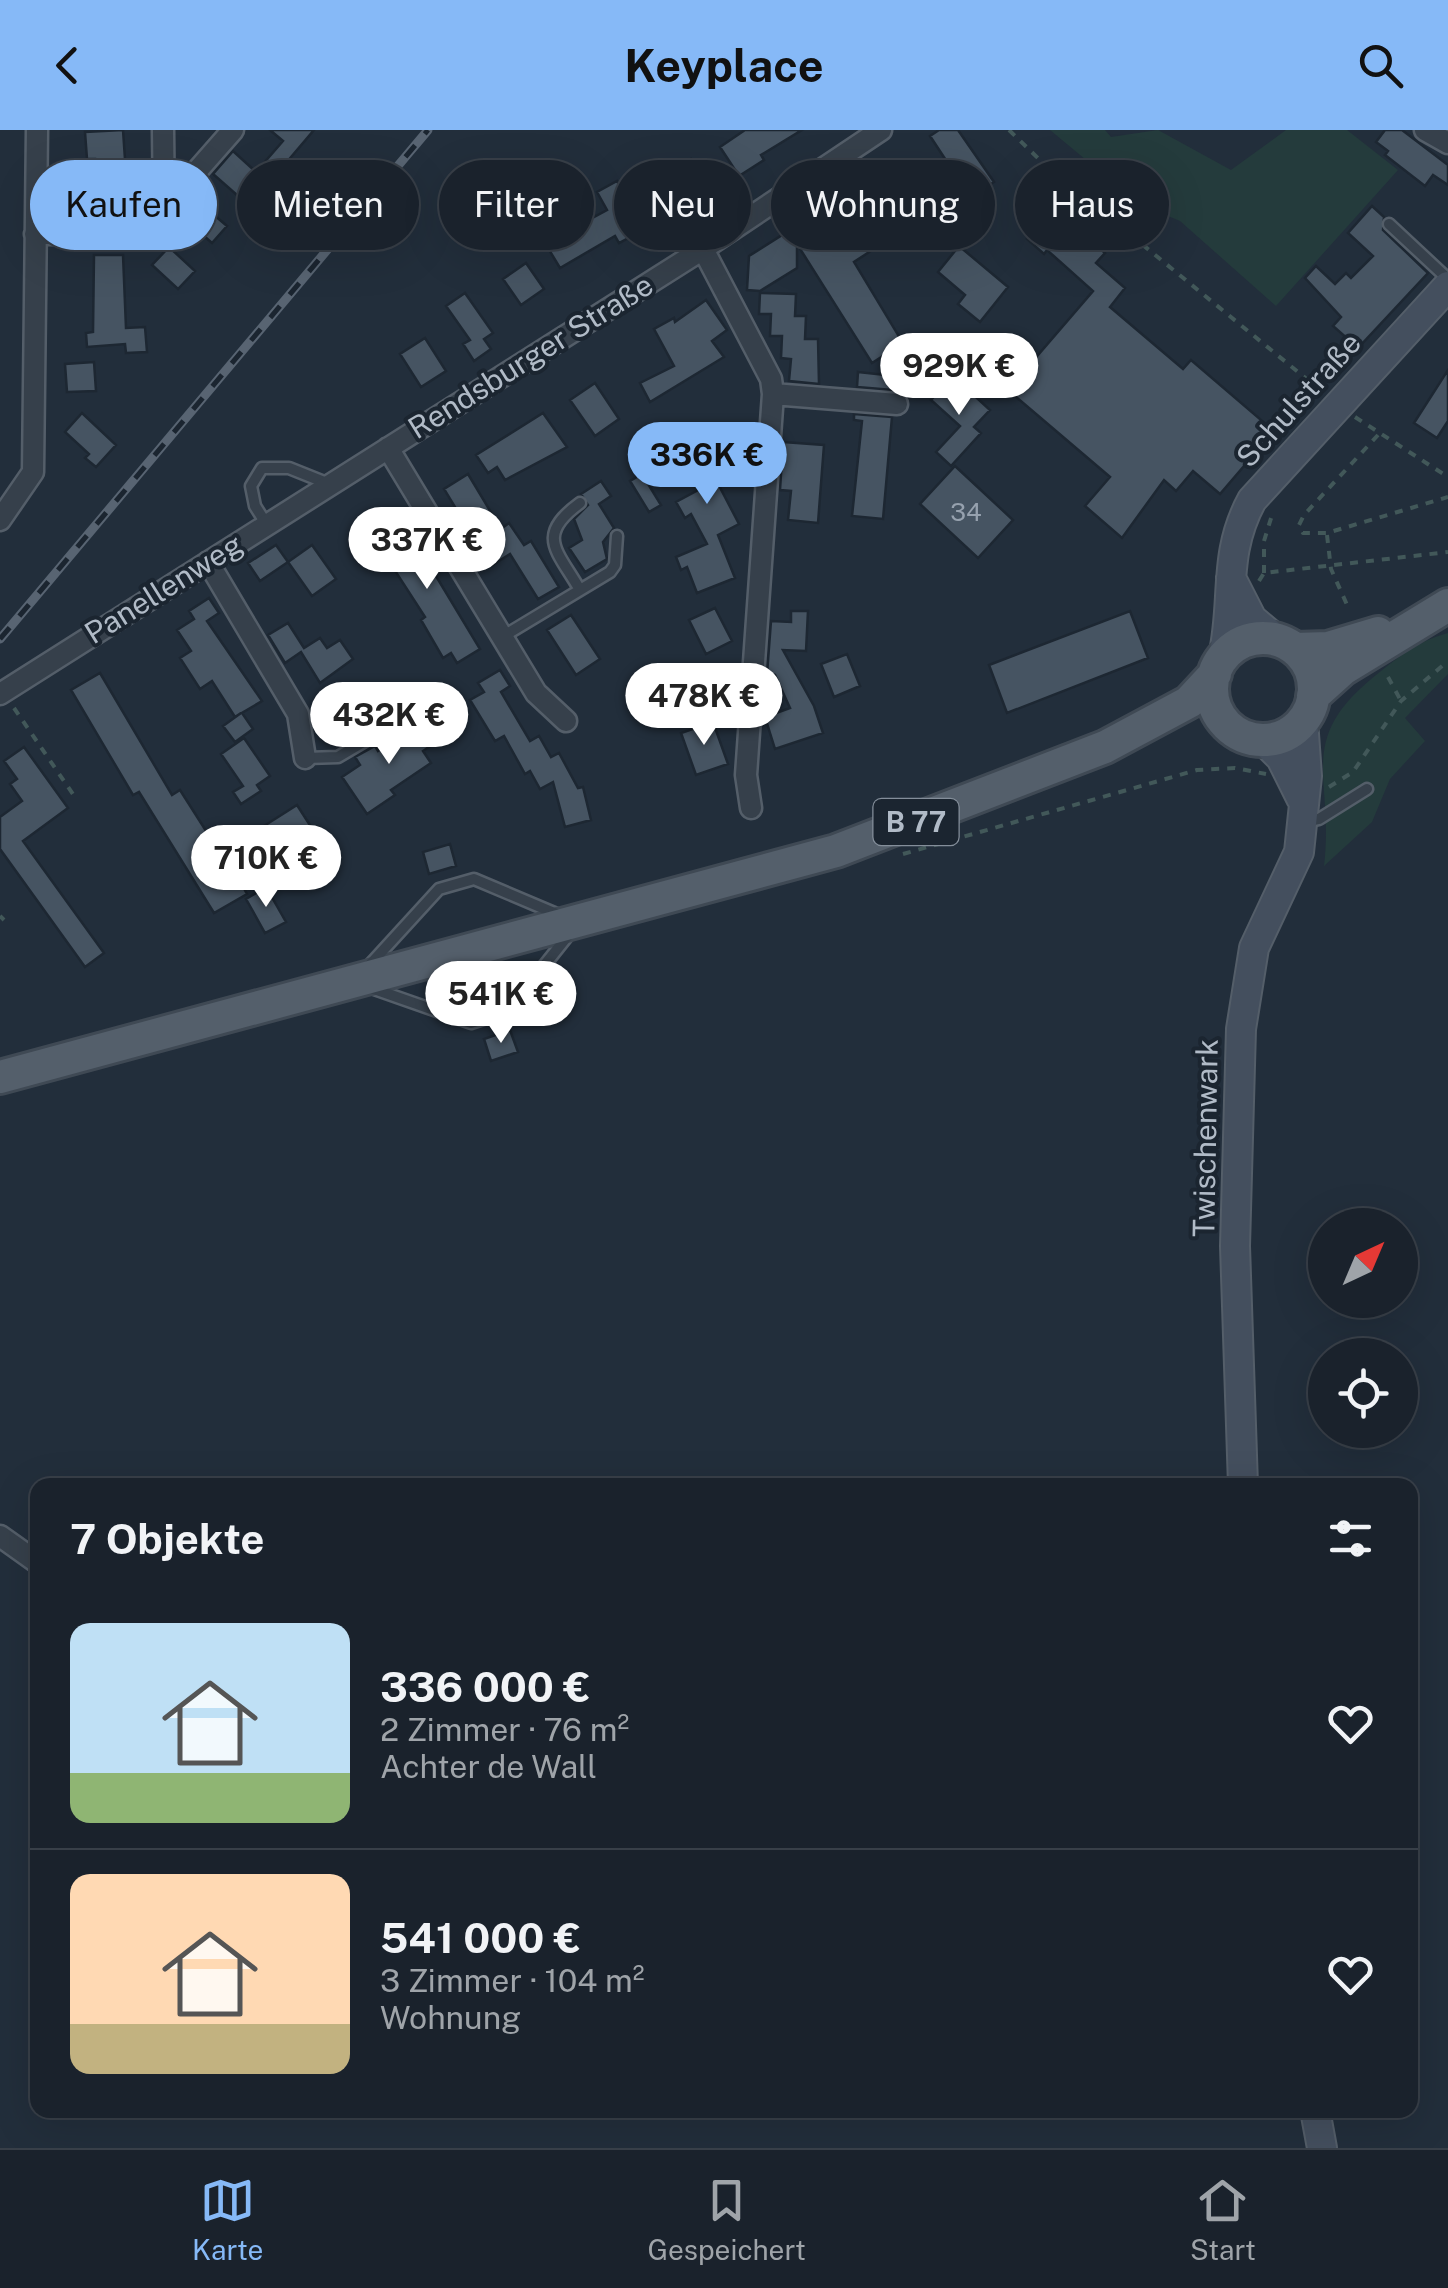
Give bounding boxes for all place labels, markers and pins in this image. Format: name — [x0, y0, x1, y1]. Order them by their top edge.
pin: 929K € — [878, 333, 1040, 418]
pin: 336K € — [626, 422, 788, 507]
pin: 337K € — [346, 507, 508, 592]
pin: 478K € — [623, 663, 785, 748]
pin: 432K € — [308, 682, 470, 767]
pin: 710K € — [185, 825, 347, 910]
pin: 541K € — [420, 961, 582, 1046]

